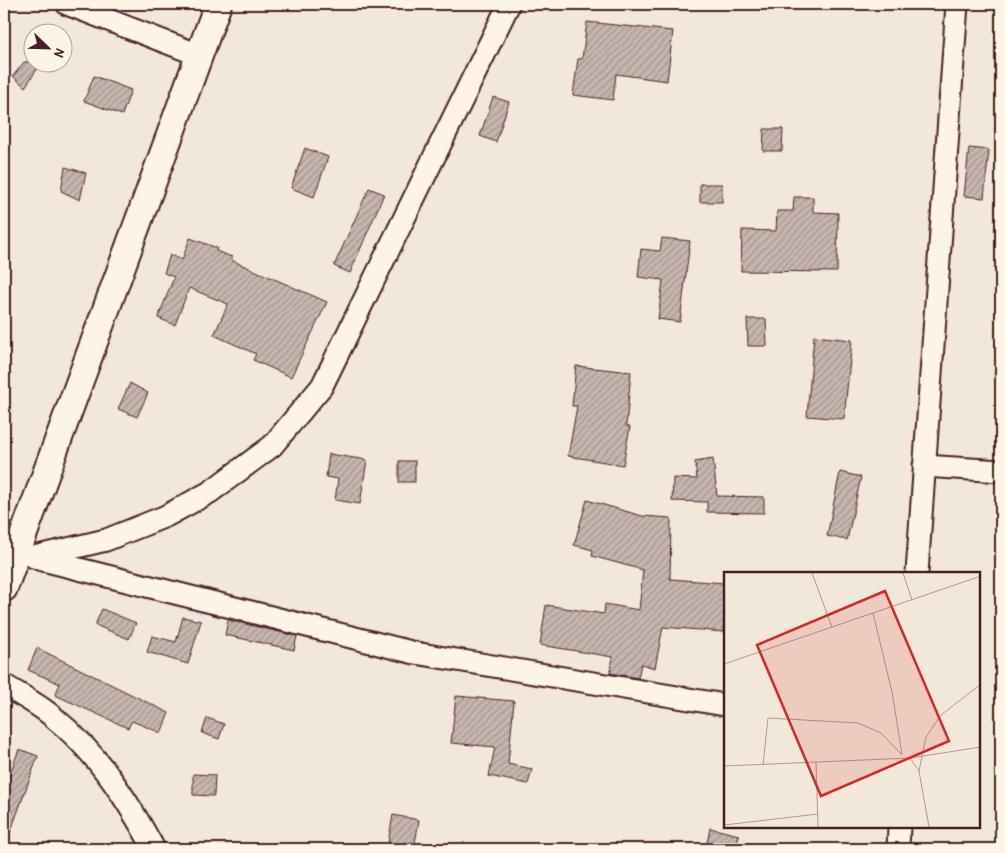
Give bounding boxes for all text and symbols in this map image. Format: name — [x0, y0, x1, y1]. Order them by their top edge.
north arrow — [22, 22, 72, 72]
text: N — [50, 46, 71, 61]
inset map — [724, 572, 980, 828]

